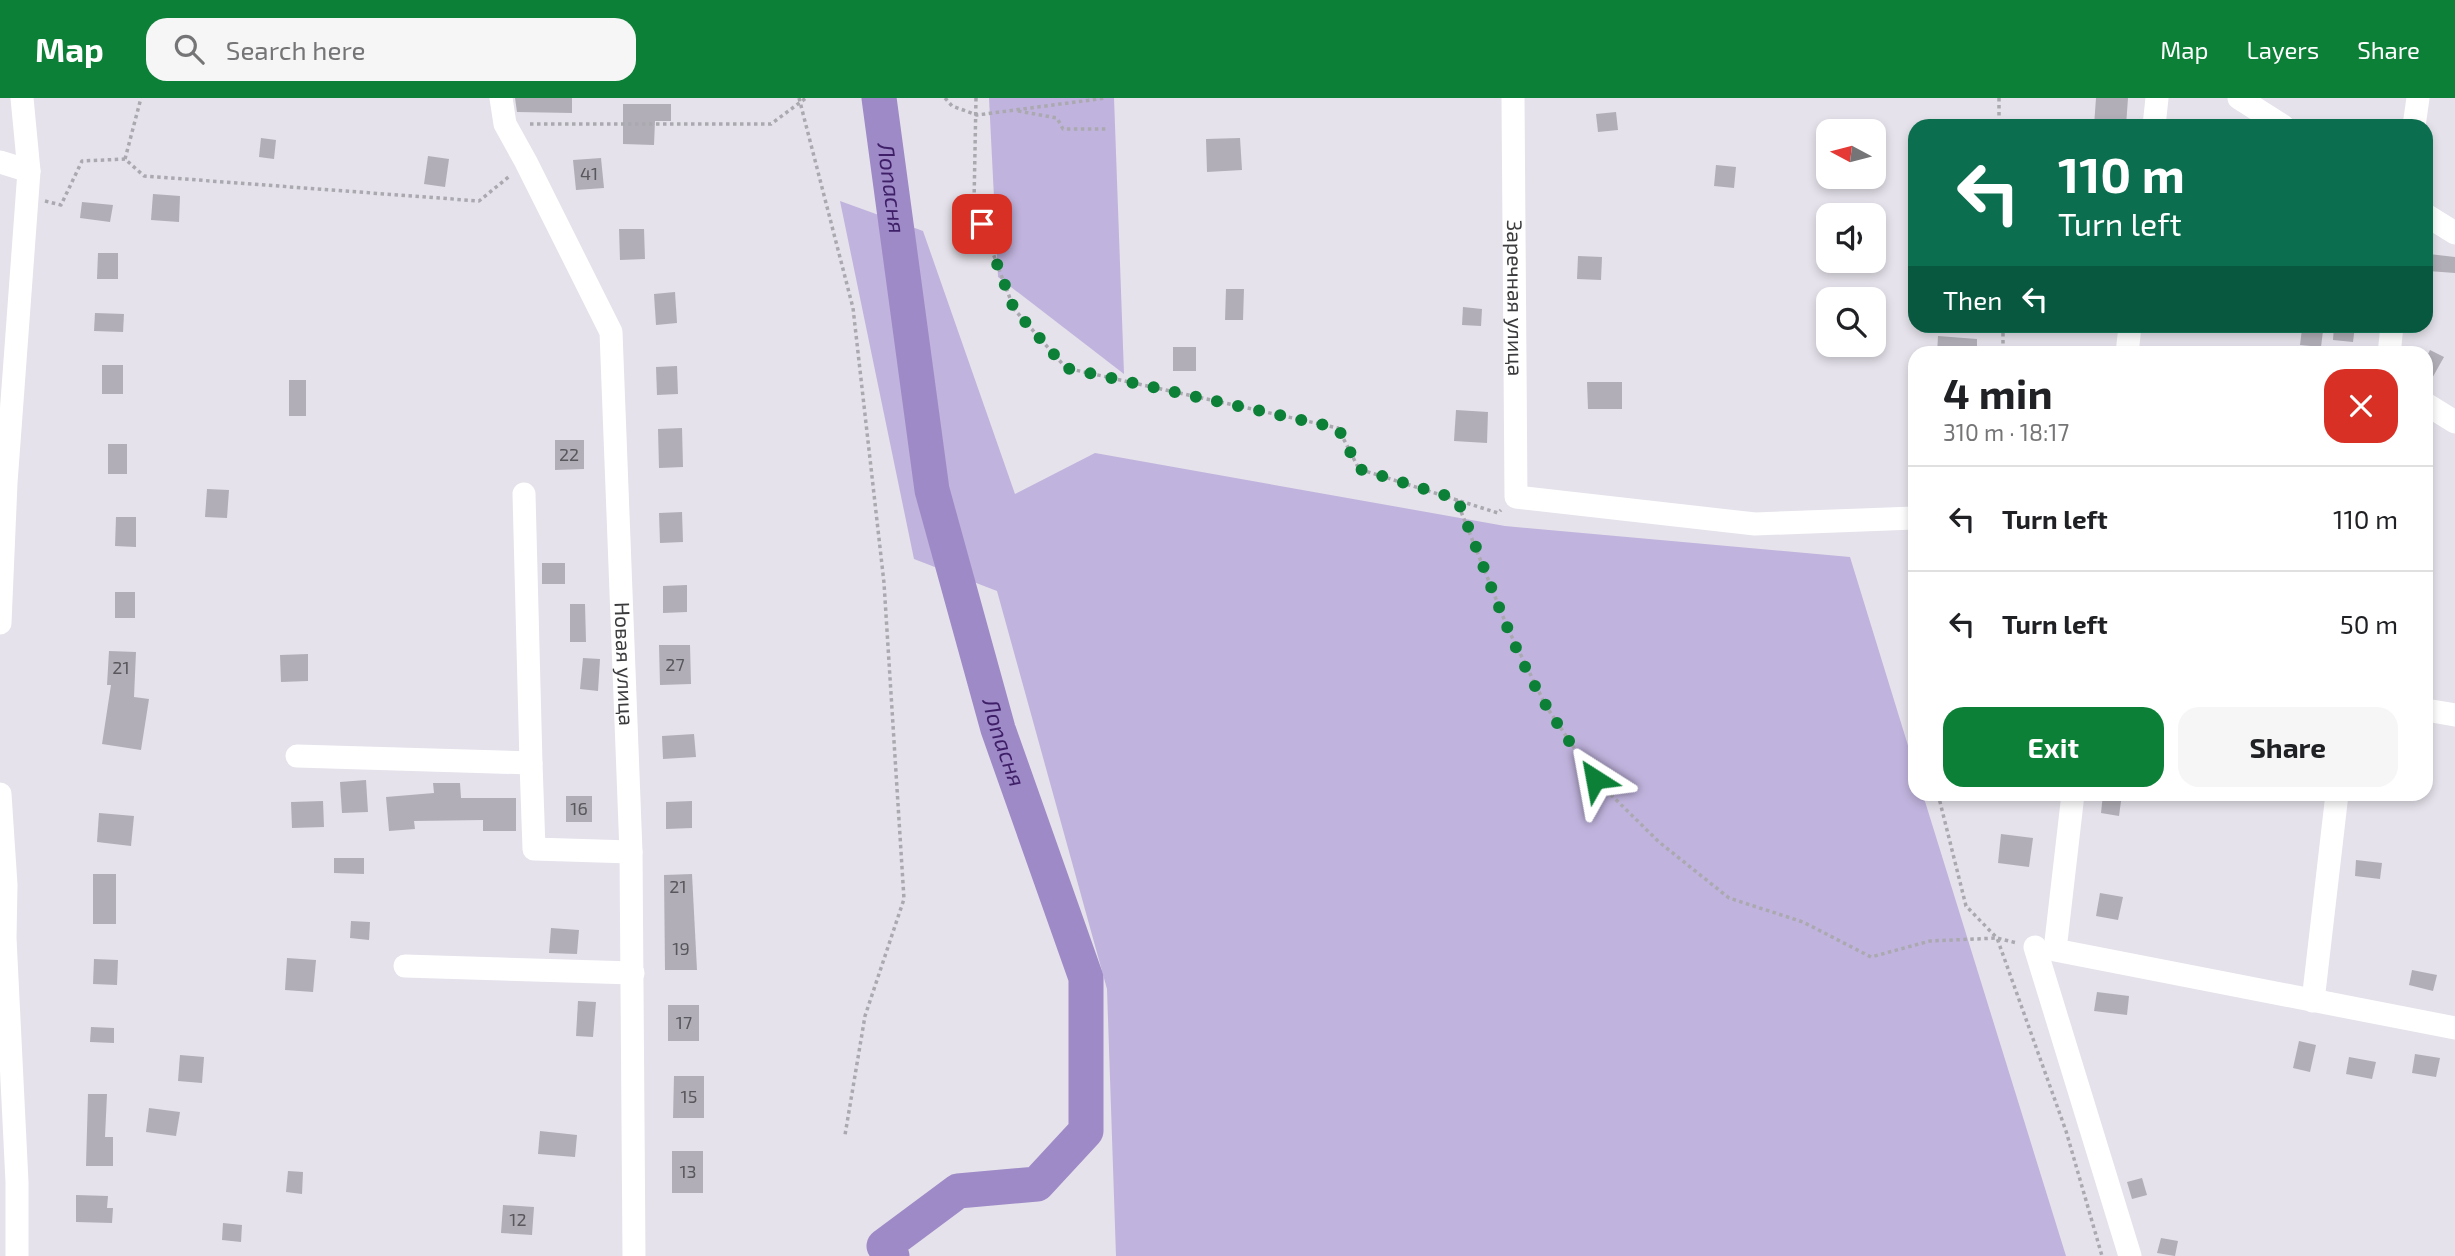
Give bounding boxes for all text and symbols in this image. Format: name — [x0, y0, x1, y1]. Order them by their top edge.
search box — [146, 18, 636, 81]
text: Map — [35, 29, 104, 69]
icon: search — [170, 30, 208, 68]
text: Search here — [226, 34, 365, 65]
text: Map — [2160, 35, 2208, 64]
text: Layers — [2246, 35, 2319, 64]
text: Share — [2357, 35, 2420, 64]
north arrow — [1816, 119, 1886, 189]
map controls — [1816, 119, 1886, 357]
water label: Лопасня — [872, 140, 912, 235]
text: 110 m — [2058, 144, 2185, 203]
icon: left — [1943, 147, 2034, 238]
house number: 41 — [580, 162, 598, 184]
pin — [952, 194, 1012, 254]
button: sound — [1816, 203, 1886, 273]
text: Turn left — [2058, 204, 2182, 242]
icon: arrive — [963, 205, 1001, 243]
street label: Заречная улица — [1503, 220, 1529, 376]
icon: left — [2016, 280, 2054, 318]
text: Then — [1943, 284, 2002, 315]
button: search — [1816, 287, 1886, 357]
text: 4 min — [1943, 367, 2053, 417]
button: close — [2324, 369, 2398, 443]
text: 310 m · 18:17 — [1943, 418, 2069, 446]
house number: 22 — [559, 443, 579, 465]
icon: left — [1943, 500, 1981, 538]
text: Turn left — [2002, 503, 2108, 534]
text: 110 m — [2333, 503, 2398, 534]
street label: Новая улица — [610, 601, 640, 726]
icon: left — [1943, 605, 1981, 643]
text: Turn left — [2002, 608, 2108, 639]
text: 50 m — [2340, 608, 2398, 639]
house number: 27 — [665, 653, 685, 675]
house number: 21 — [112, 656, 130, 678]
water label: Лопасня — [977, 694, 1032, 790]
button: Exit — [1943, 707, 2164, 787]
button: Share — [2178, 707, 2398, 787]
position arrow — [1558, 742, 1632, 816]
house number: 16 — [570, 797, 588, 819]
house number: 21 — [669, 875, 687, 897]
house number: 19 — [672, 937, 690, 959]
house number: 17 — [676, 1011, 692, 1033]
house number: 15 — [681, 1085, 697, 1107]
house number: 13 — [679, 1160, 697, 1182]
house number: 12 — [509, 1208, 527, 1230]

